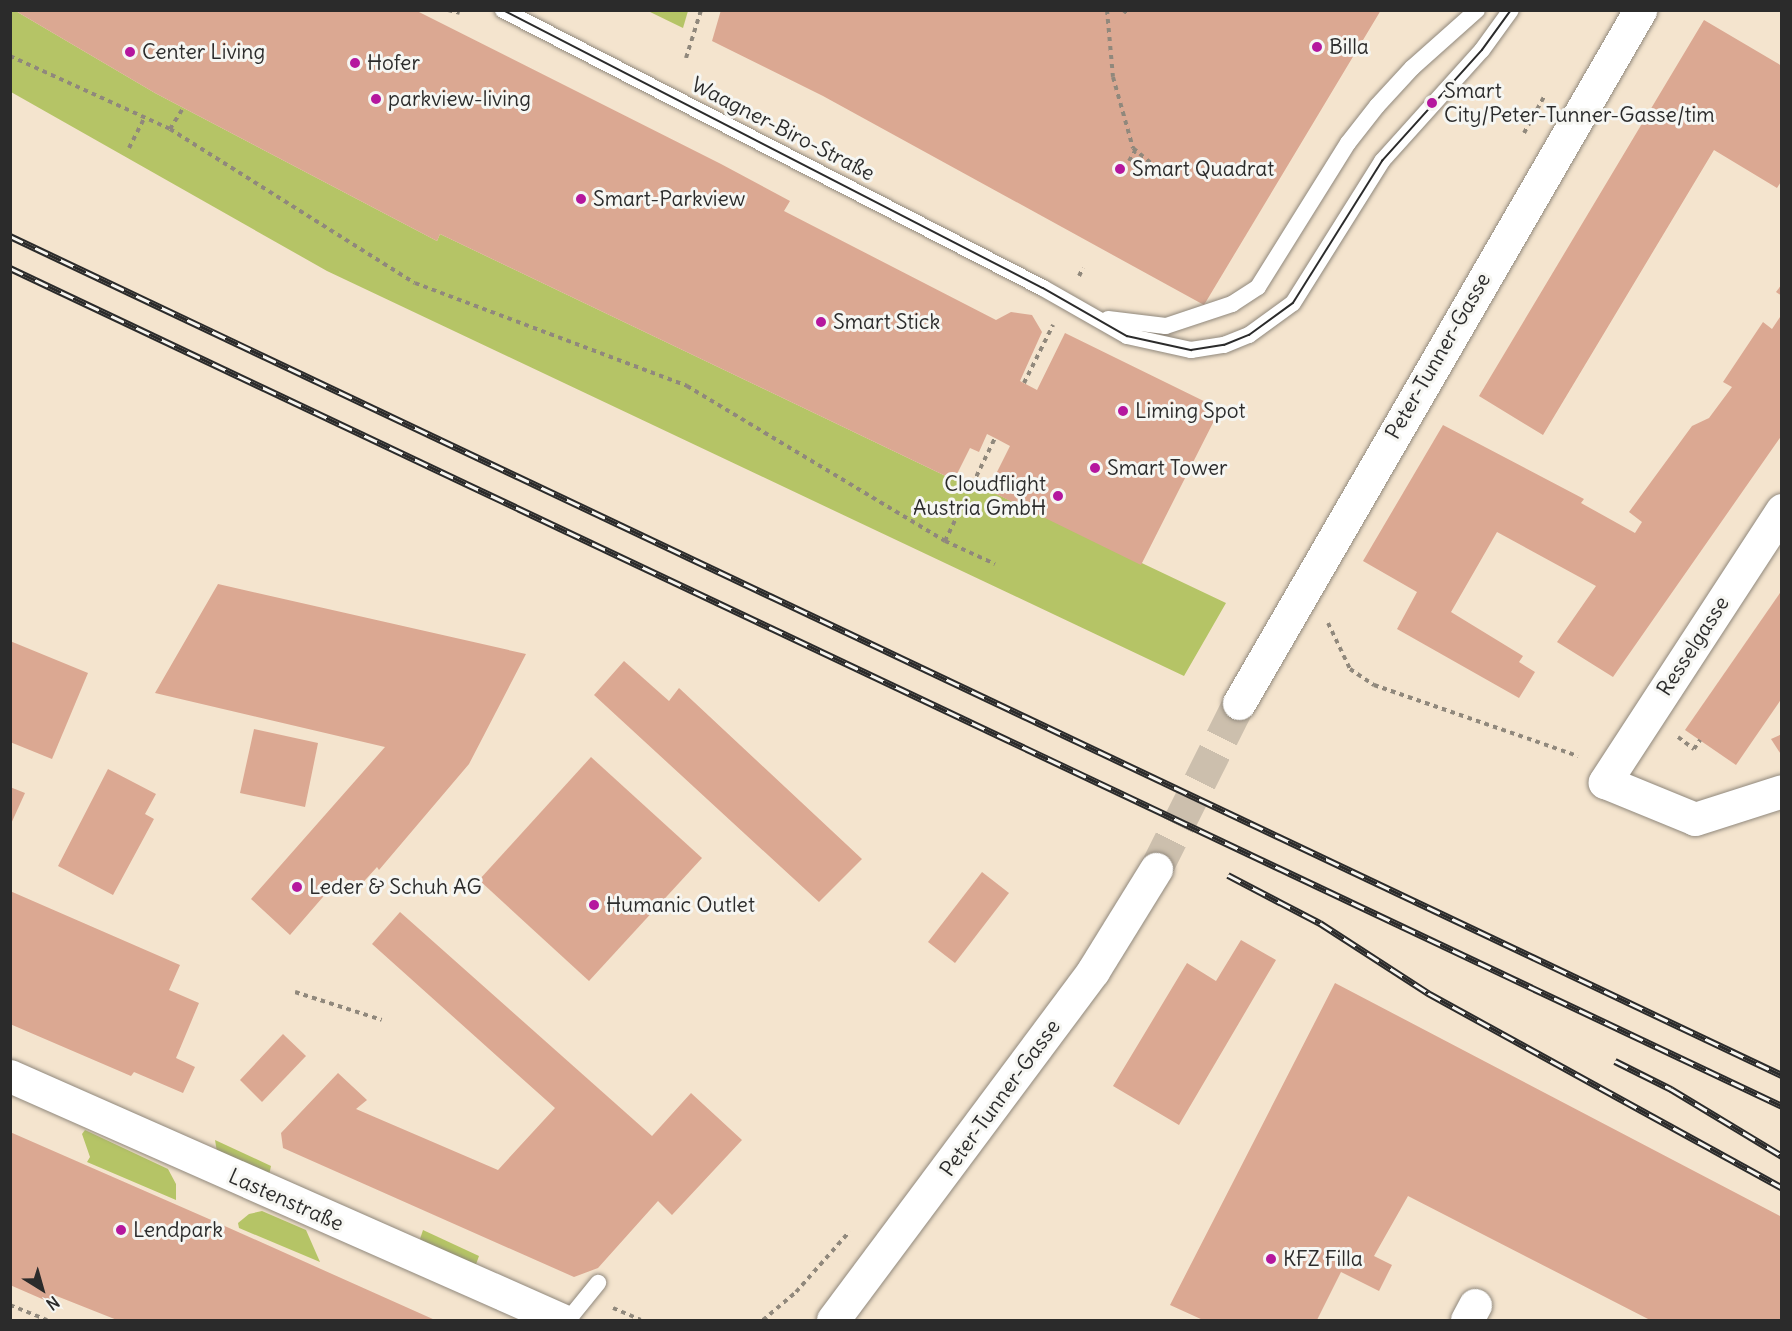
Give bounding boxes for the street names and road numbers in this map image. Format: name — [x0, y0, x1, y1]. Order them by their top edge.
street label: Waagner-Biro-Straße — [687, 72, 879, 186]
street label: Peter-Tunner-Gasse — [1380, 268, 1496, 444]
street label: Resselgasse — [1652, 592, 1734, 700]
street label: Peter-Tunner-Gasse — [935, 1015, 1065, 1181]
street label: Lastenstraße — [225, 1164, 347, 1236]

